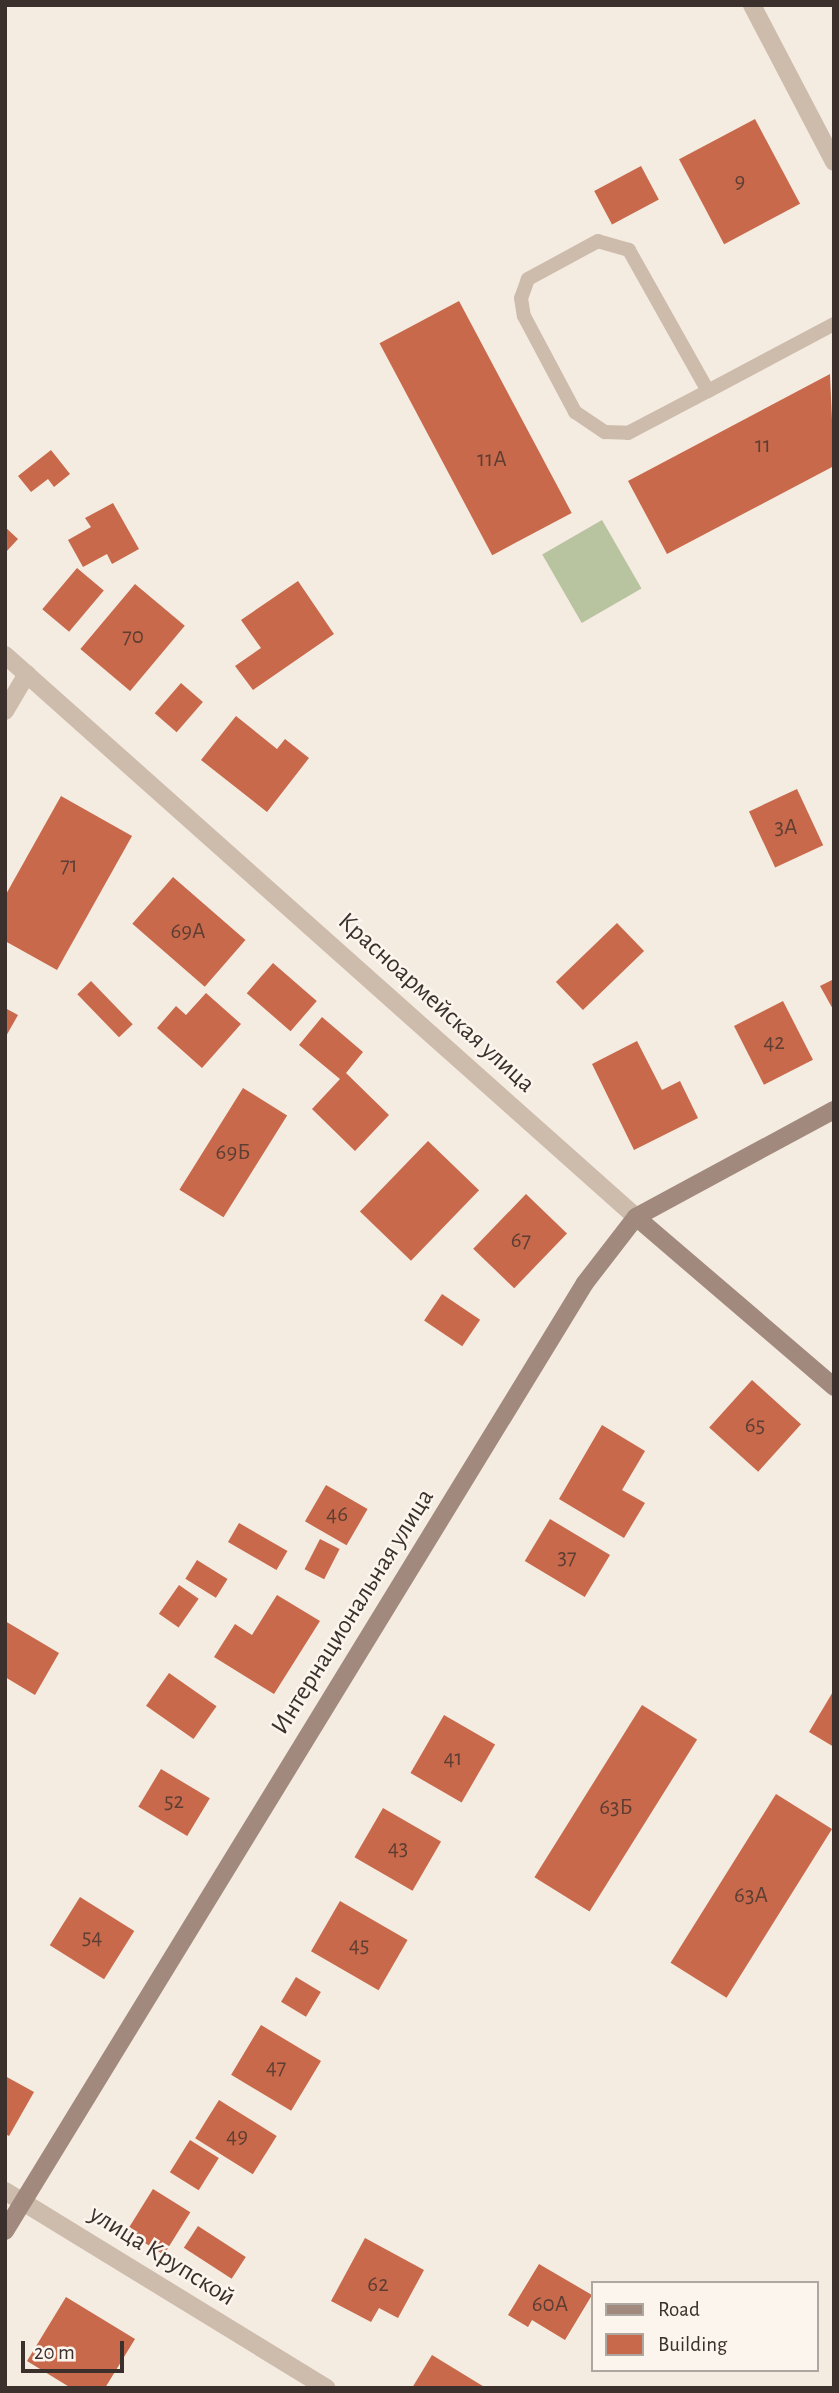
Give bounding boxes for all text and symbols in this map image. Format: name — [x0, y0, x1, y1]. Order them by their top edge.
house number: 9 — [735, 168, 745, 196]
house number: 11 — [755, 432, 771, 460]
house number: 11А — [477, 446, 507, 474]
house number: 70 — [122, 623, 144, 651]
house number: 3А — [775, 814, 797, 842]
house number: 71 — [60, 852, 78, 880]
street label: Красноармейская улица — [331, 906, 541, 1100]
house number: 69А — [170, 918, 206, 946]
house number: 42 — [763, 1029, 785, 1057]
house number: 69Б — [216, 1139, 250, 1167]
house number: 67 — [511, 1227, 531, 1255]
house number: 65 — [745, 1412, 765, 1440]
street label: Интернациональная улица — [265, 1484, 441, 1740]
house number: 46 — [326, 1501, 348, 1529]
house number: 37 — [557, 1544, 577, 1572]
house number: 41 — [444, 1745, 462, 1773]
house number: 52 — [164, 1788, 184, 1816]
house number: 63Б — [599, 1794, 633, 1822]
house number: 43 — [388, 1835, 408, 1863]
house number: 63А — [734, 1882, 768, 1910]
house number: 54 — [82, 1924, 102, 1952]
house number: 45 — [349, 1932, 369, 1960]
house number: 47 — [266, 2054, 286, 2082]
house number: 49 — [226, 2123, 248, 2151]
street label: улица Крупской — [83, 2199, 241, 2313]
house number: 62 — [367, 2271, 389, 2299]
legend — [590, 2281, 818, 2372]
house number: 60А — [532, 2291, 568, 2319]
text: Road — [658, 2299, 700, 2320]
scale bar — [24, 2326, 128, 2370]
text: Building — [658, 2334, 727, 2355]
text: 20 m — [34, 2342, 75, 2363]

